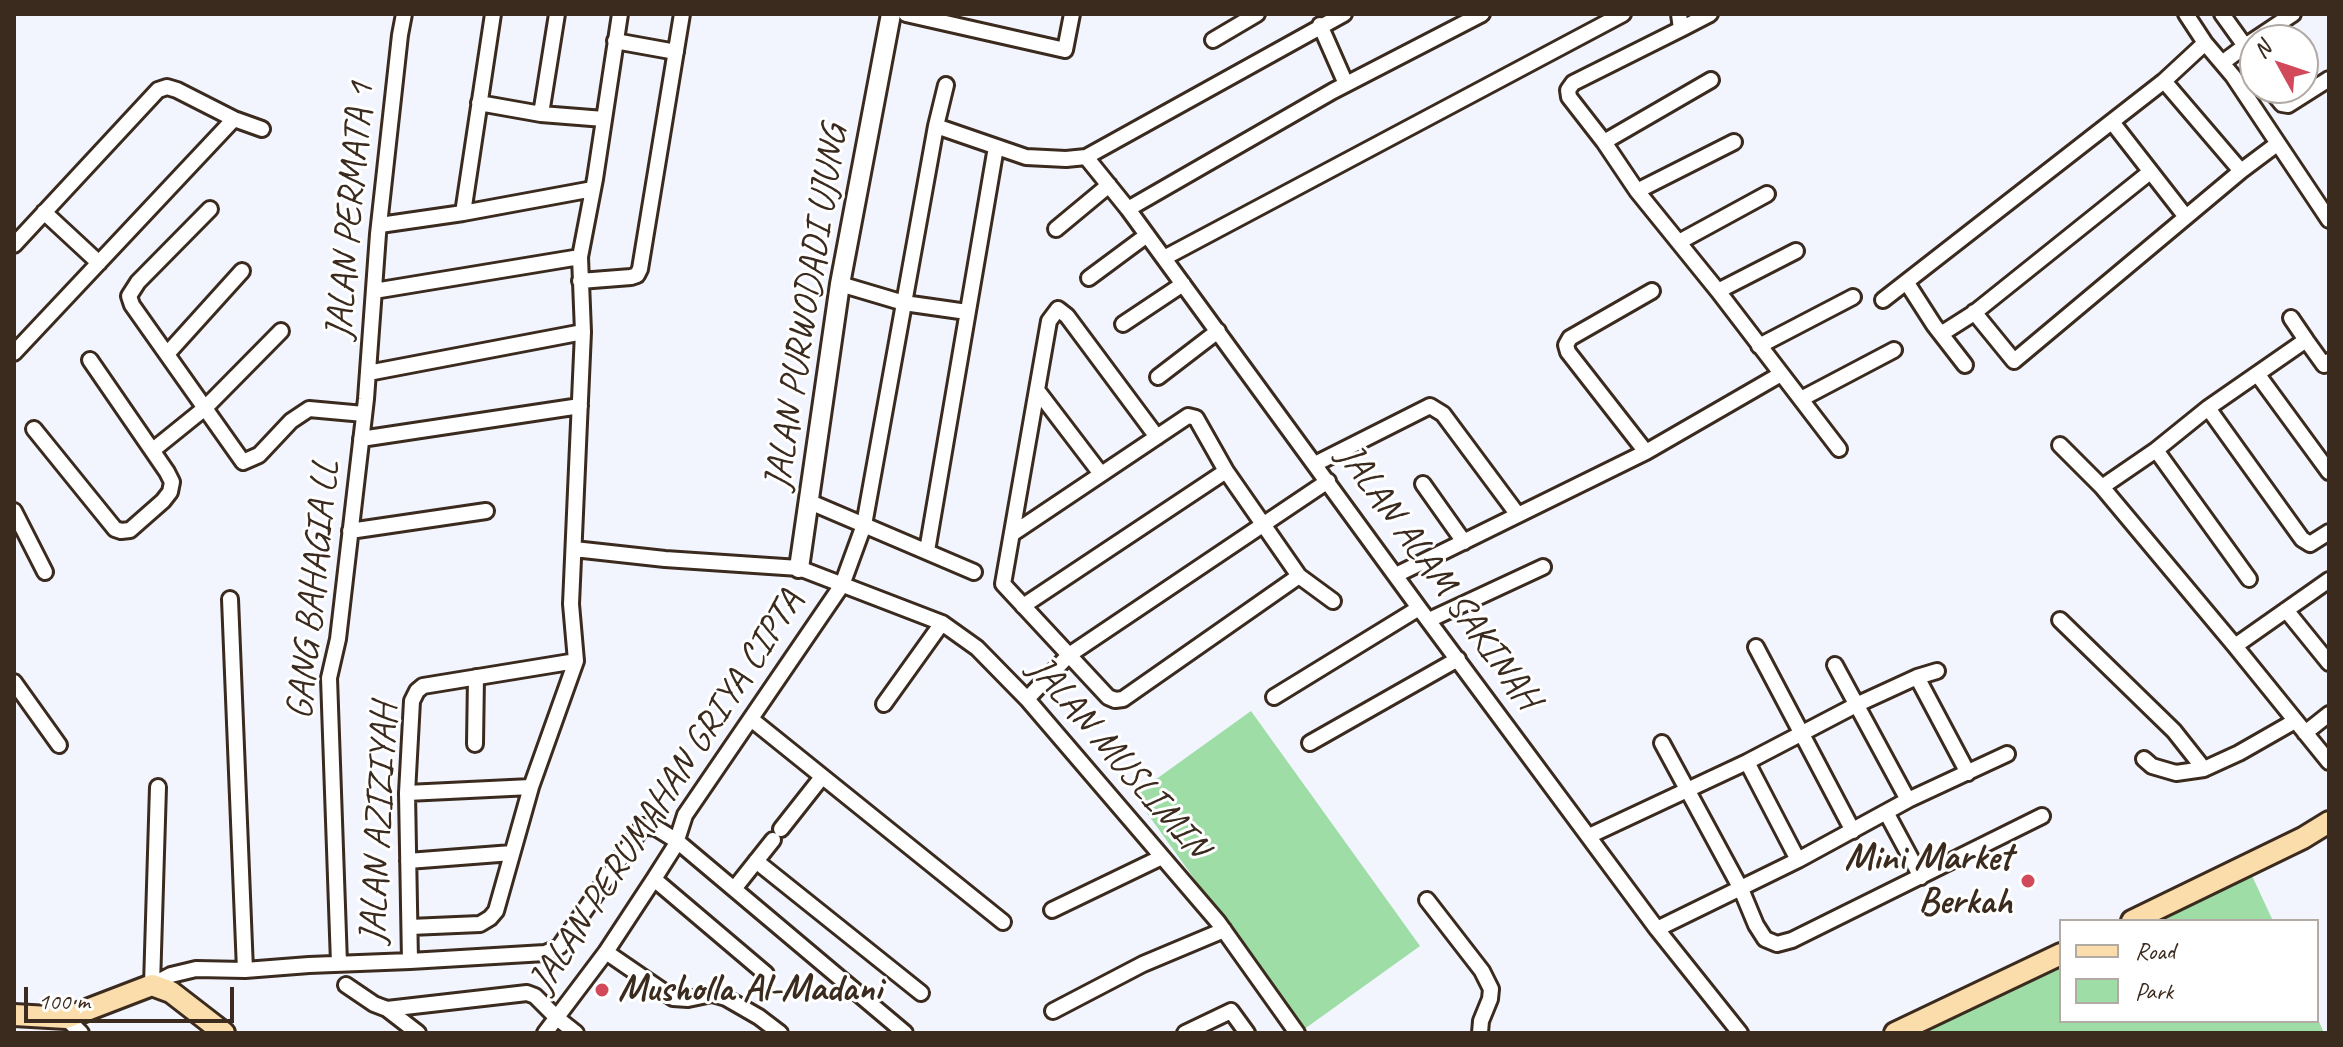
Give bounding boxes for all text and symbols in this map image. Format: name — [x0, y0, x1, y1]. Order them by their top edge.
north arrow — [2239, 24, 2319, 104]
text: N — [2247, 36, 2277, 64]
street label: JALAN PERMATA 1 — [317, 81, 385, 341]
street label: JALAN PURWODADI UJUNG — [756, 123, 858, 493]
street label: JALAN ALAM SAKINAH — [1326, 435, 1550, 719]
street label: GANG BAHAGIA LL — [278, 458, 350, 722]
street label: JALAN PERUMAHAN GRIYA CIPTA — [520, 582, 814, 1002]
street label: JALAN MUSLIMIN — [1018, 647, 1218, 869]
street label: JALAN AZIZIYAH — [351, 703, 409, 945]
place label: Mini Market Berkah — [1845, 836, 2012, 926]
marker: Mini Market Berkah — [2019, 872, 2037, 890]
legend — [2059, 919, 2319, 1023]
text: Road — [2135, 936, 2175, 966]
place label: Musholla Al-Madani — [618, 967, 882, 1013]
scale bar — [28, 971, 238, 1021]
text: Park — [2135, 976, 2173, 1006]
marker: Musholla Al-Madani — [593, 981, 611, 999]
text: 100 m — [38, 986, 90, 1016]

